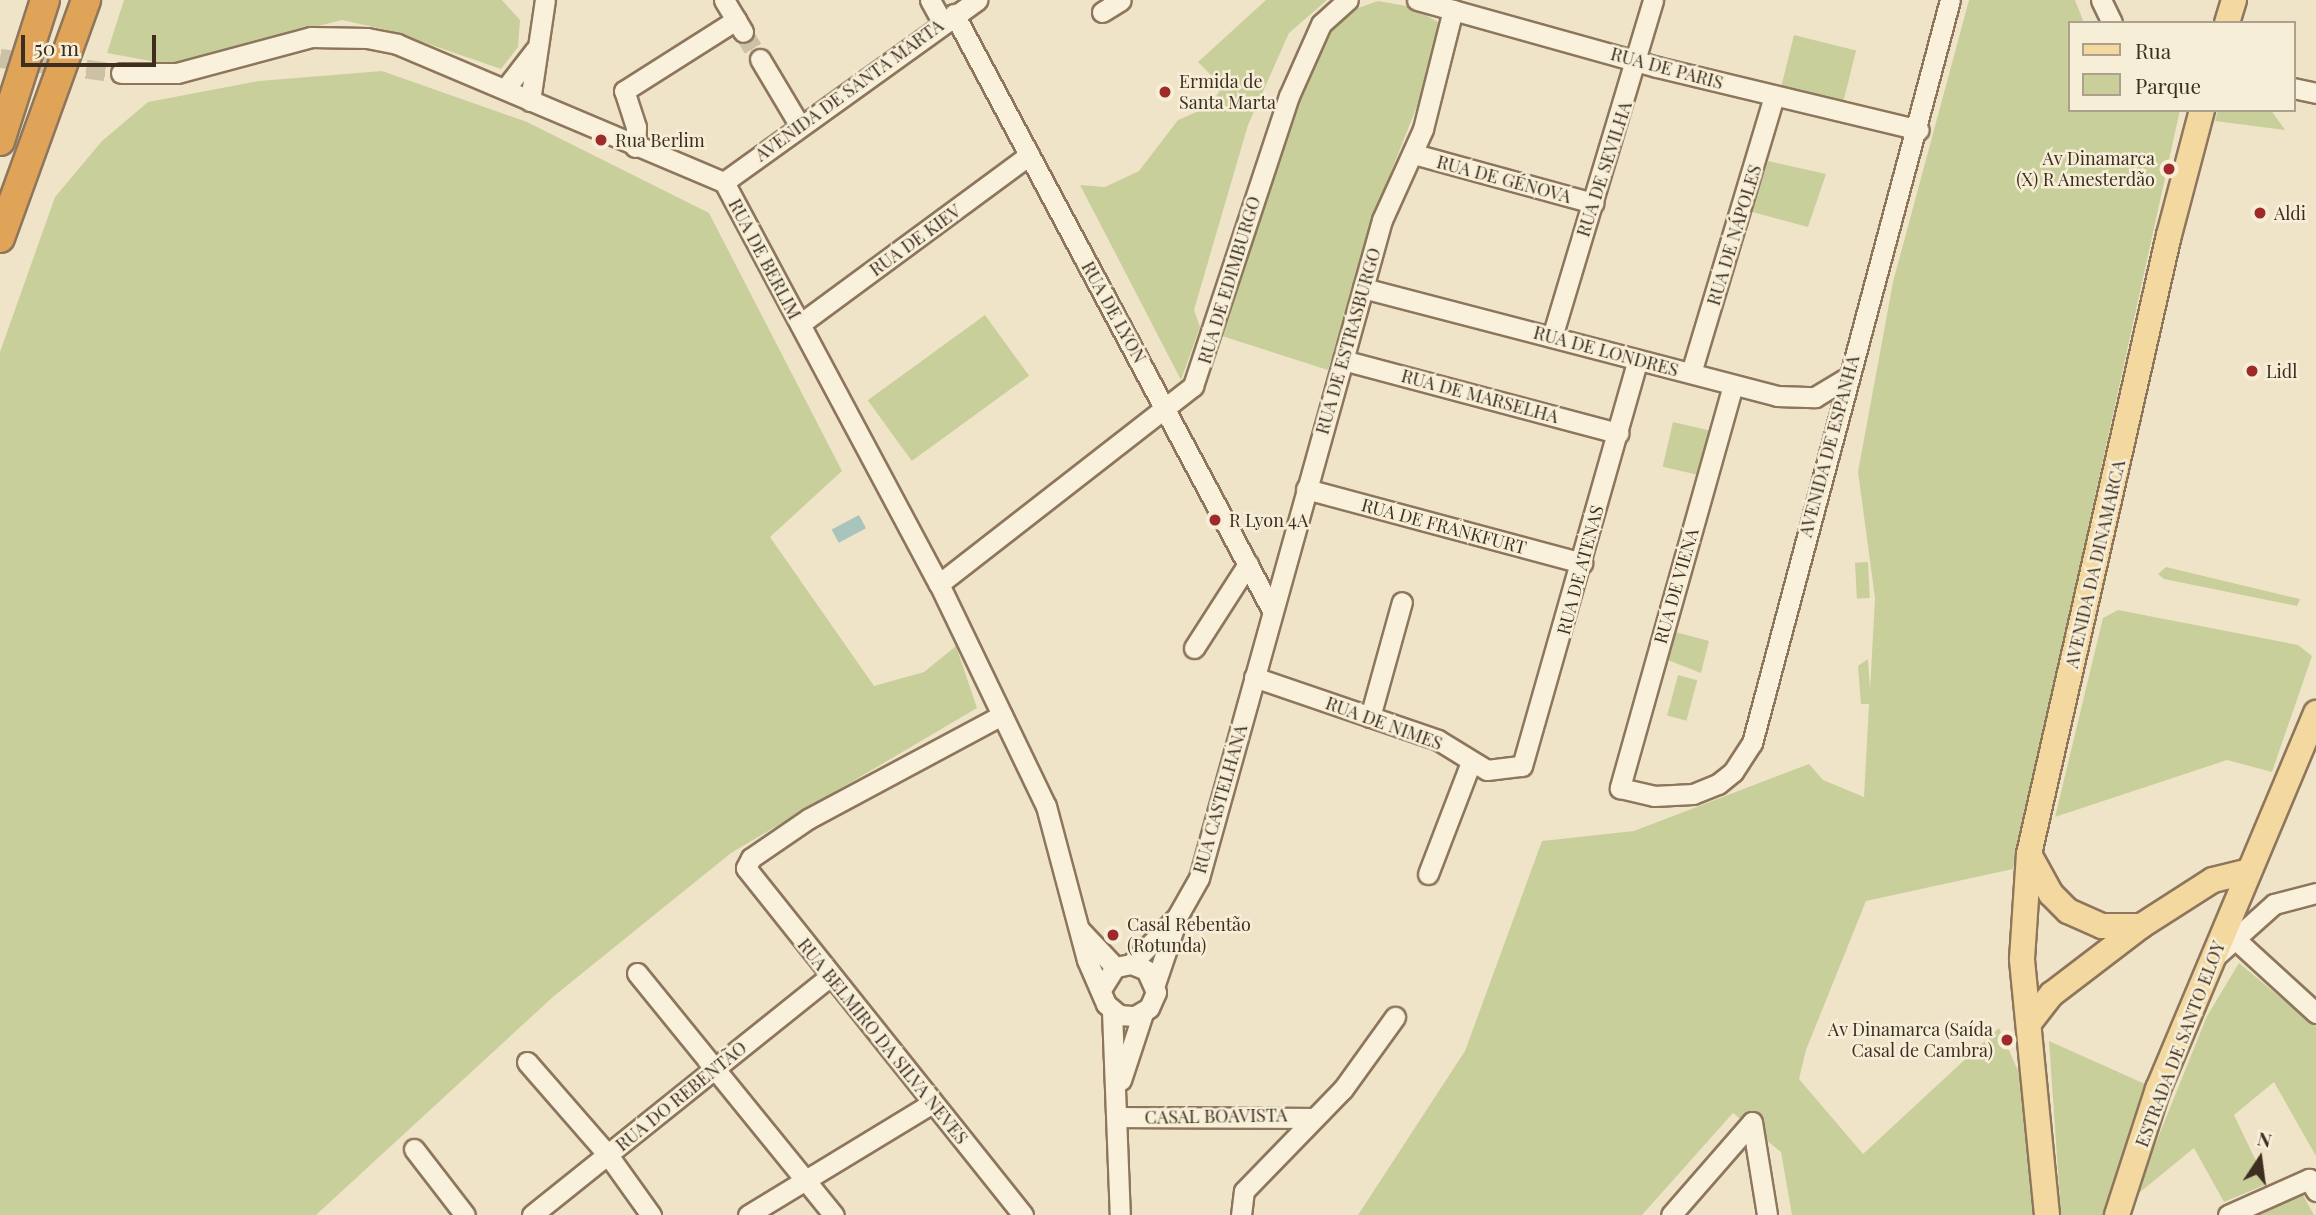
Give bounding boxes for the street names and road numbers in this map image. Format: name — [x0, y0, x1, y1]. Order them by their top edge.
street label: AVENIDA DE SANTA MARTA — [751, 14, 947, 166]
street label: RUA DE PARIS — [1608, 43, 1726, 93]
street label: RUA DE SEVILHA — [1572, 99, 1636, 239]
street label: RUA DE GÉNOVA — [1434, 151, 1574, 207]
street label: RUA DE NÁPOLES — [1702, 162, 1766, 308]
street label: RUA DE EDIMBURGO — [1193, 194, 1265, 366]
street label: RUA DE BERLIM — [724, 195, 806, 323]
street label: RUA DE KIEV — [865, 200, 965, 280]
street label: RUA DE ESTRASBURGO — [1311, 245, 1385, 437]
street label: RUA DE LYON — [1077, 257, 1151, 367]
street label: RUA DE LONDRES — [1531, 321, 1681, 381]
street label: AVENIDA DE ESPANHA — [1794, 353, 1864, 539]
street label: RUA DE MARSELHA — [1399, 365, 1561, 427]
street label: AVENIDA DA DINAMARCA — [2061, 458, 2129, 670]
street label: RUA DE FRANKFURT — [1359, 494, 1529, 558]
street label: RUA DE ATENAS — [1552, 503, 1608, 637]
street label: RUA DE VIENA — [1649, 525, 1703, 647]
street label: RUA DE NIMES — [1323, 692, 1445, 754]
street label: RUA CASTELHANA — [1188, 722, 1252, 876]
street label: RUA BELMIRO DA SILVA NEVES — [793, 934, 973, 1148]
street label: ESTRADA DE SANTO ELOY — [2131, 938, 2229, 1150]
street label: RUA DO REBENTÃO — [611, 1037, 751, 1155]
street label: CASAL BOAVISTA — [1144, 1104, 1288, 1128]

